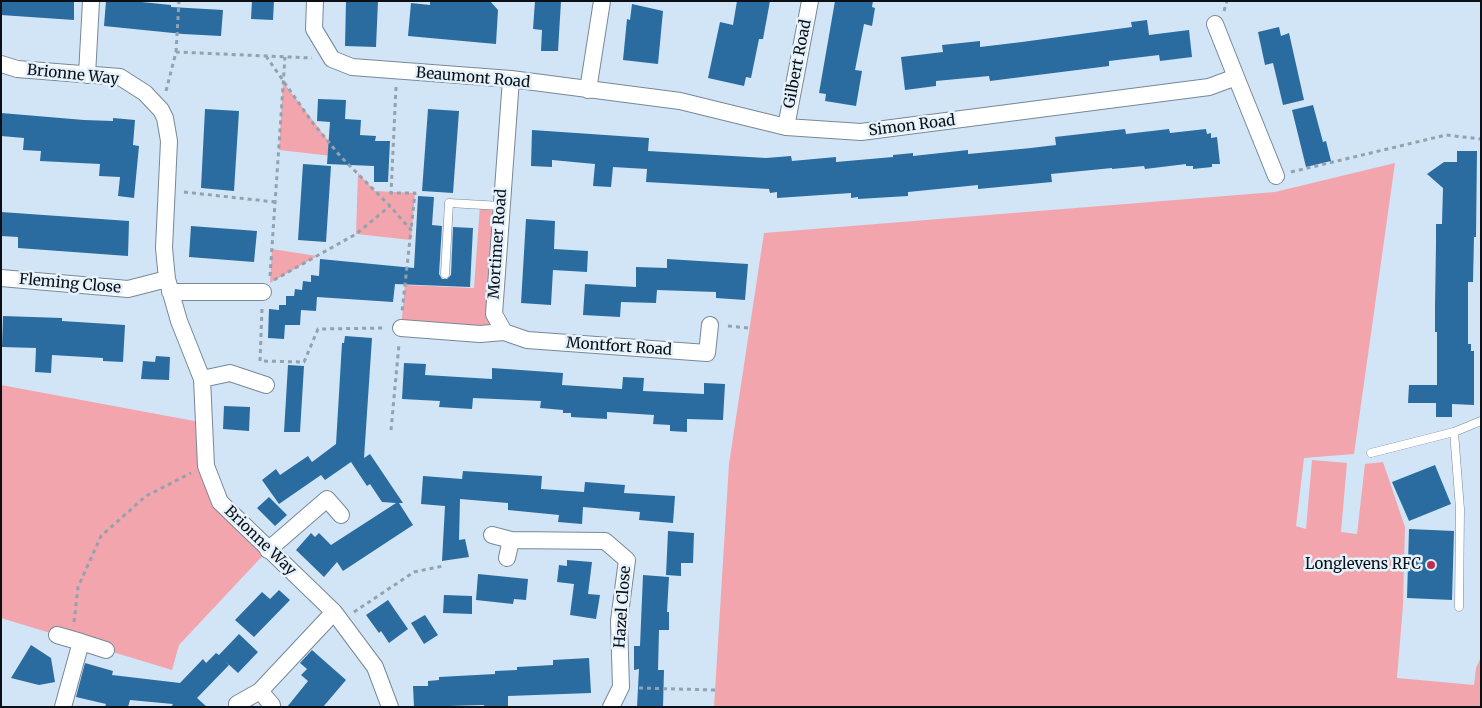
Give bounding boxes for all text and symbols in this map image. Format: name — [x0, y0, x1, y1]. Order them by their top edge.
street label: Gilbert Road — [781, 18, 815, 110]
street label: Brionne Way — [26, 61, 120, 89]
street label: Beaumont Road — [415, 64, 531, 92]
street label: Simon Road — [868, 112, 956, 140]
street label: Mortimer Road — [485, 188, 511, 300]
street label: Fleming Close — [18, 271, 122, 297]
street label: Montfort Road — [566, 334, 672, 360]
street label: Brionne Way — [221, 502, 299, 580]
place label: Longlevens RFC — [1305, 556, 1421, 574]
marker: Longlevens RFC — [1425, 559, 1437, 571]
street label: Hazel Close — [611, 565, 635, 649]

